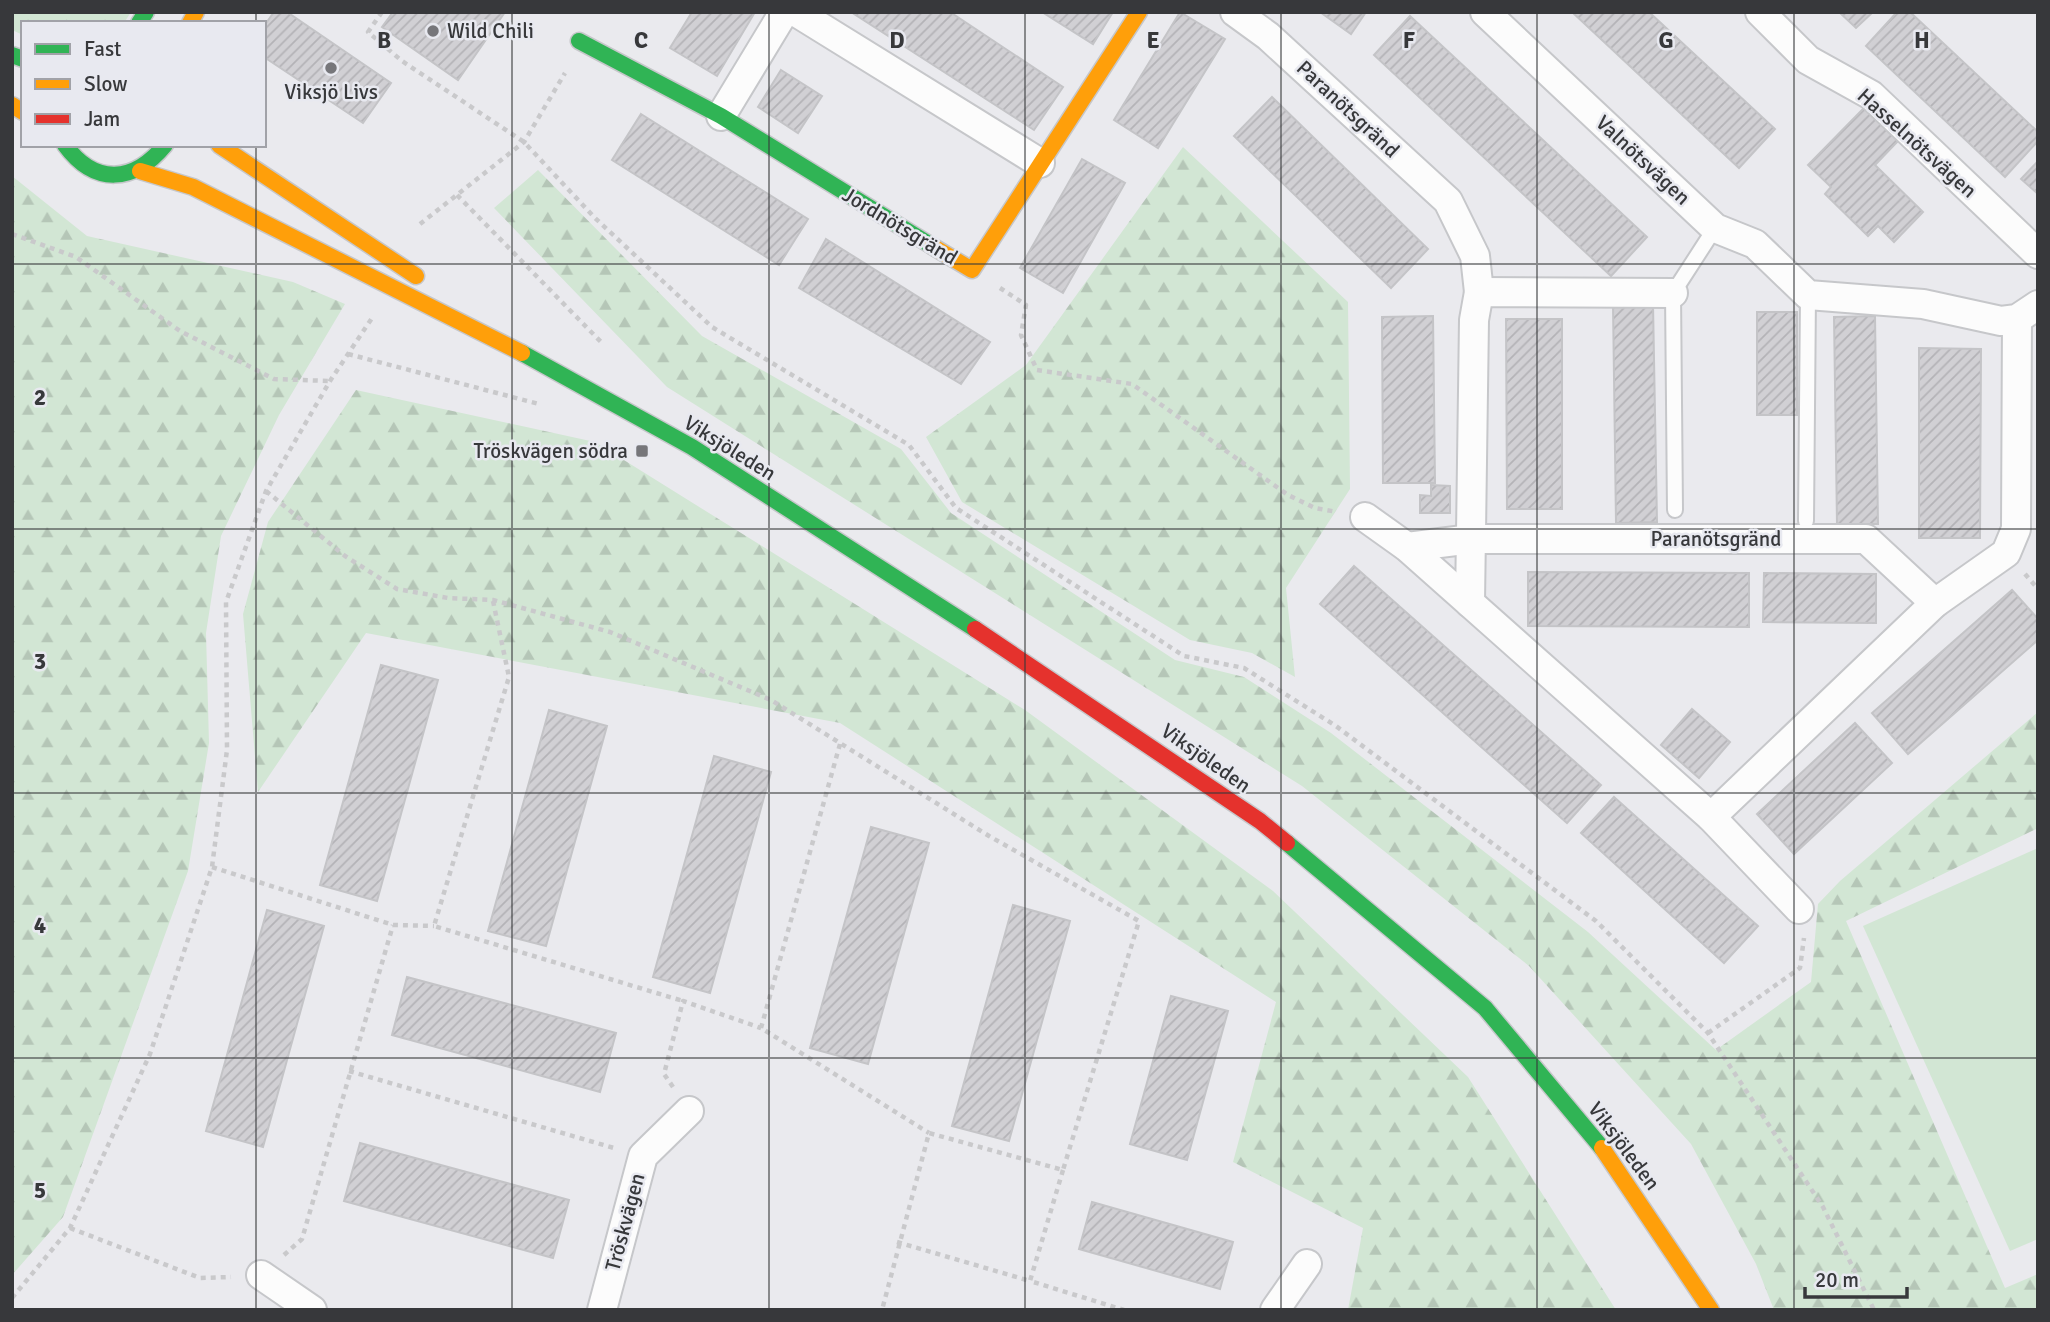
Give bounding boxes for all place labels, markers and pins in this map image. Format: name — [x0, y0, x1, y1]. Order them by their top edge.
place label: Wild Chili — [447, 18, 534, 44]
marker: Wild Chili — [425, 23, 441, 39]
marker: Viksjö Livs — [323, 60, 339, 76]
place label: Viksjö Livs — [284, 79, 378, 105]
place label: Tröskvägen södra — [474, 438, 628, 464]
marker: Tröskvägen södra — [634, 443, 650, 459]

